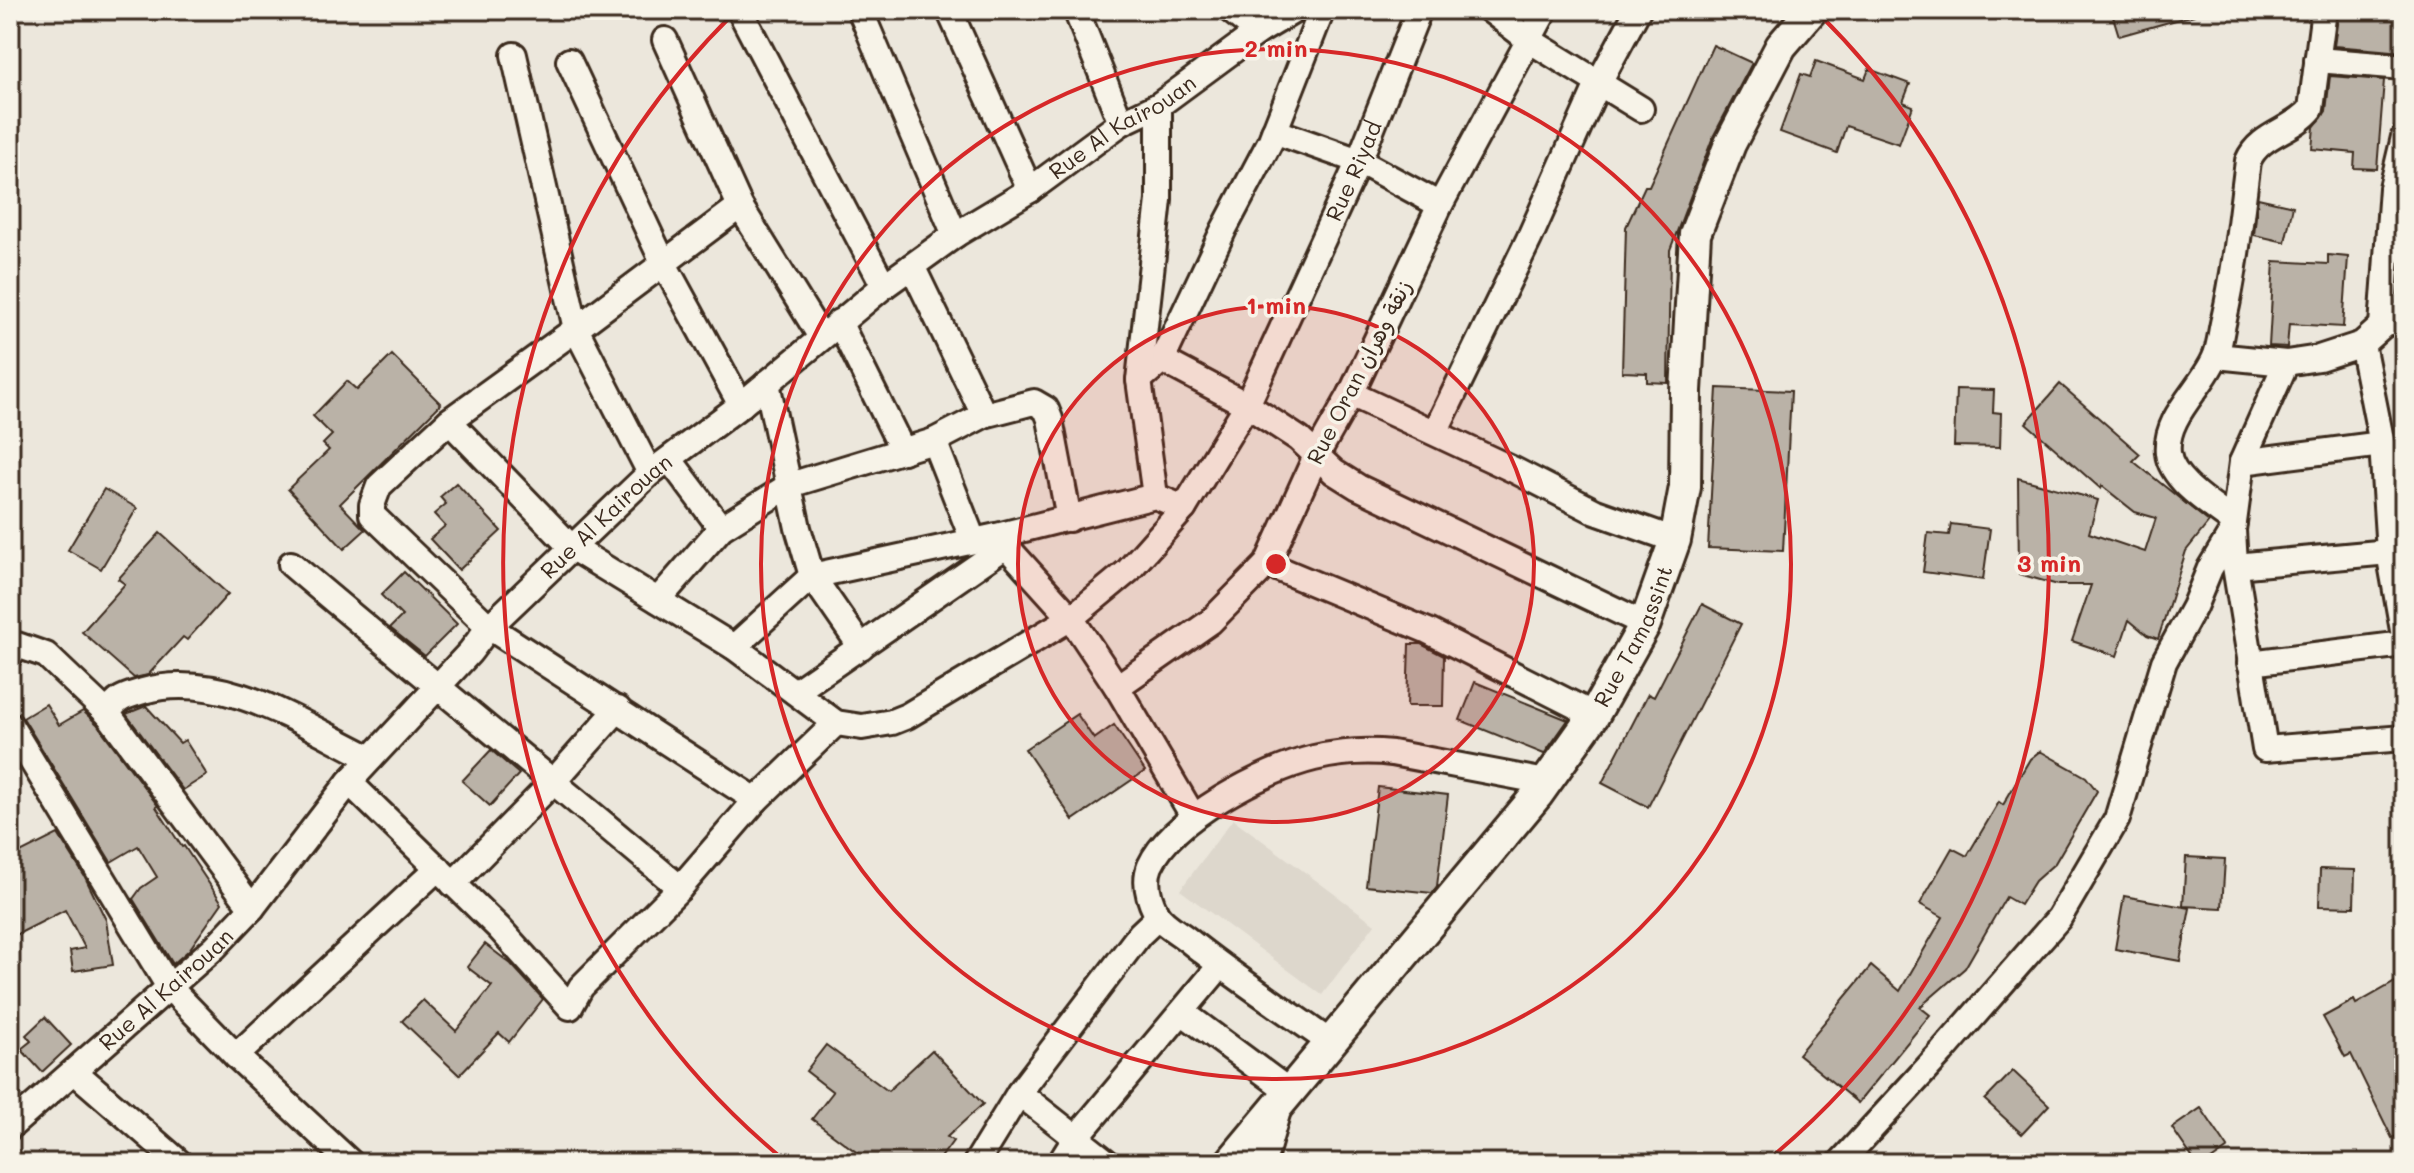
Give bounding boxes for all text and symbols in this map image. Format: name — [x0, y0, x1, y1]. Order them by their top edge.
text: 2 min — [1245, 32, 1308, 63]
street label: Rue Al Kairouan — [1043, 68, 1201, 185]
street label: Rue Riyad — [1318, 116, 1388, 225]
street label: Rue Oran زنقة وهران — [1299, 275, 1419, 469]
text: 1 min — [1246, 289, 1306, 320]
street label: Rue Al Kairouan — [534, 447, 678, 584]
text: 3 min — [2017, 547, 2081, 578]
centre of rings — [1262, 550, 1290, 578]
street label: Rue Tamassint — [1587, 561, 1679, 712]
street label: Rue Al Kairouan — [92, 922, 239, 1057]

